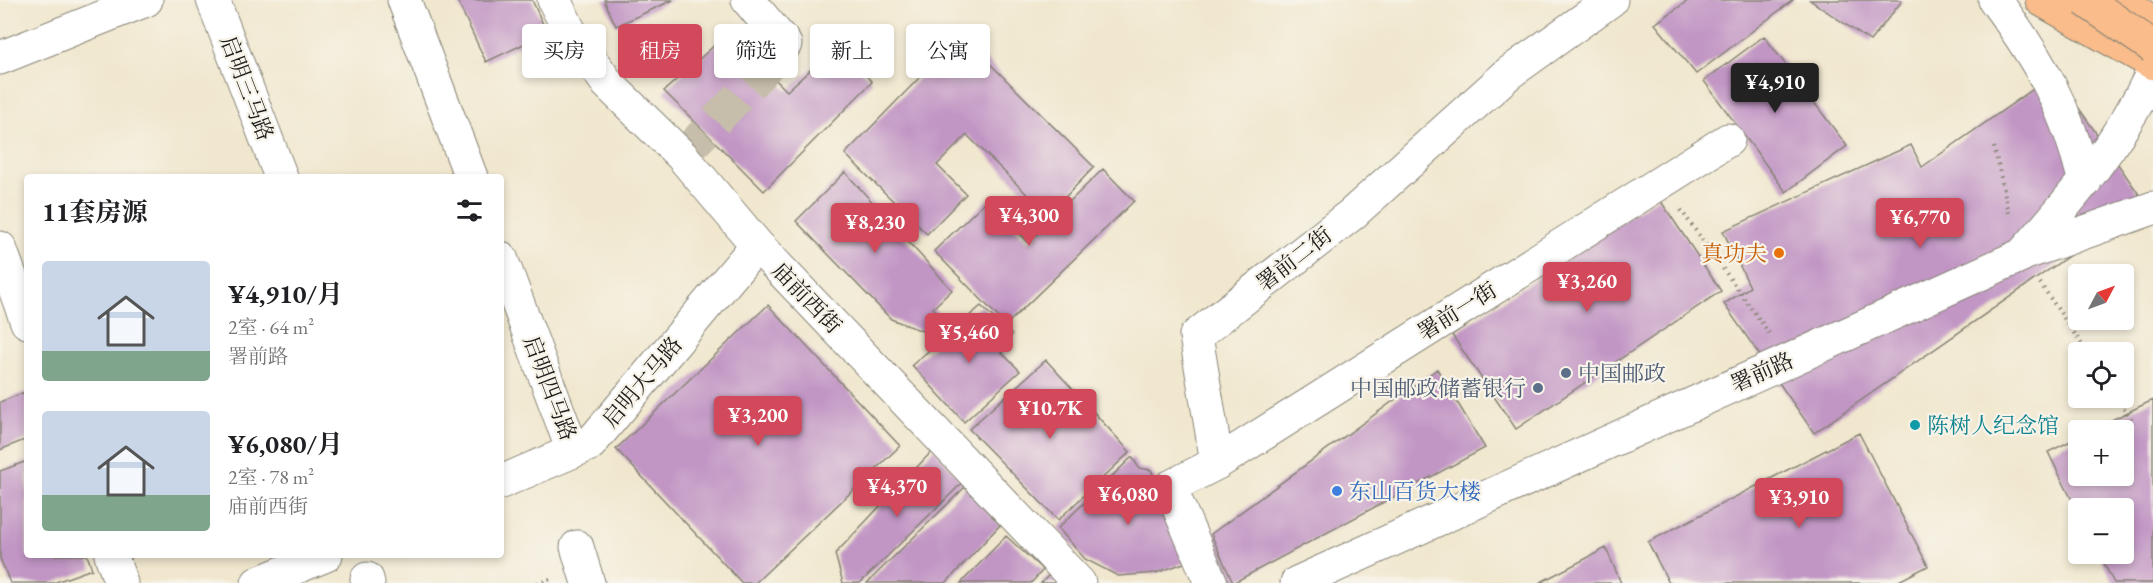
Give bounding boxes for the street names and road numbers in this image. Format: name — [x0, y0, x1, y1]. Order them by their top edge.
street label: 启明三马路 — [214, 31, 280, 145]
street label: 署前二街 — [1250, 220, 1338, 298]
street label: 庙前西街 — [766, 256, 848, 340]
street label: 署前一街 — [1412, 275, 1502, 347]
street label: 启明四马路 — [517, 331, 583, 445]
street label: 启明大马路 — [596, 331, 688, 433]
street label: 署前路 — [1726, 345, 1798, 399]

